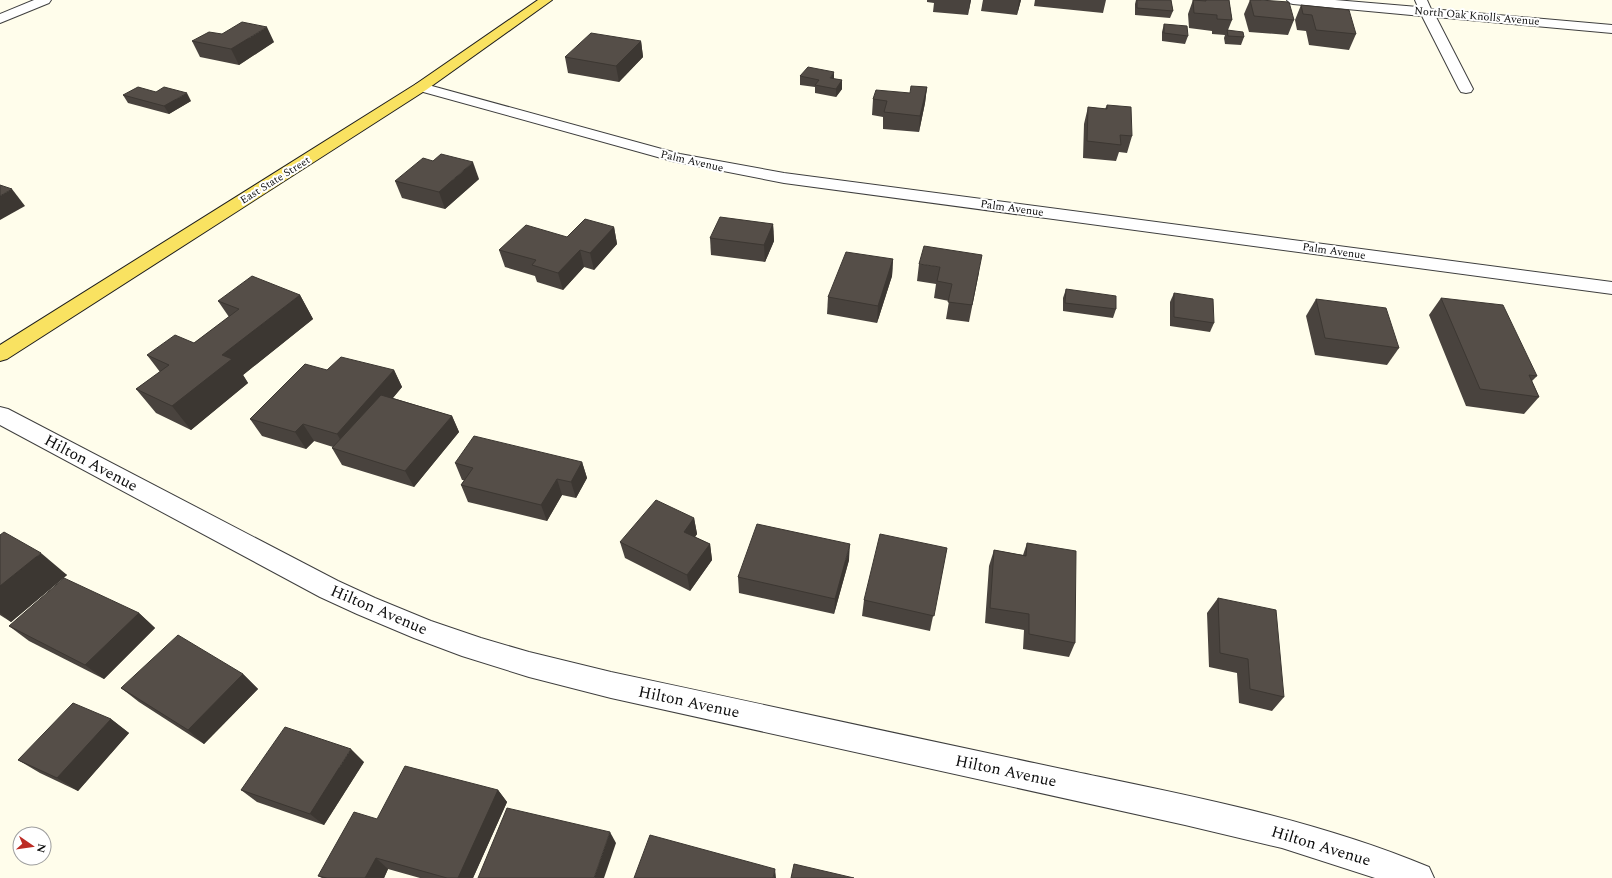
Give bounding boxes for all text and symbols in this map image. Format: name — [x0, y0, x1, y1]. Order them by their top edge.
street label: North Oak Knolls Avenue — [1414, 2, 1540, 30]
street label: Palm Avenue — [659, 146, 725, 176]
street label: East State Street — [237, 152, 313, 208]
street label: Palm Avenue — [979, 195, 1045, 221]
street label: Palm Avenue — [1301, 238, 1367, 264]
street label: Hilton Avenue — [40, 428, 142, 498]
street label: Hilton Avenue — [327, 579, 431, 641]
street label: Hilton Avenue — [636, 680, 742, 724]
street label: Hilton Avenue — [953, 749, 1059, 793]
street label: Hilton Avenue — [1268, 819, 1374, 873]
north arrow — [12, 826, 52, 866]
text: N — [32, 842, 51, 854]

